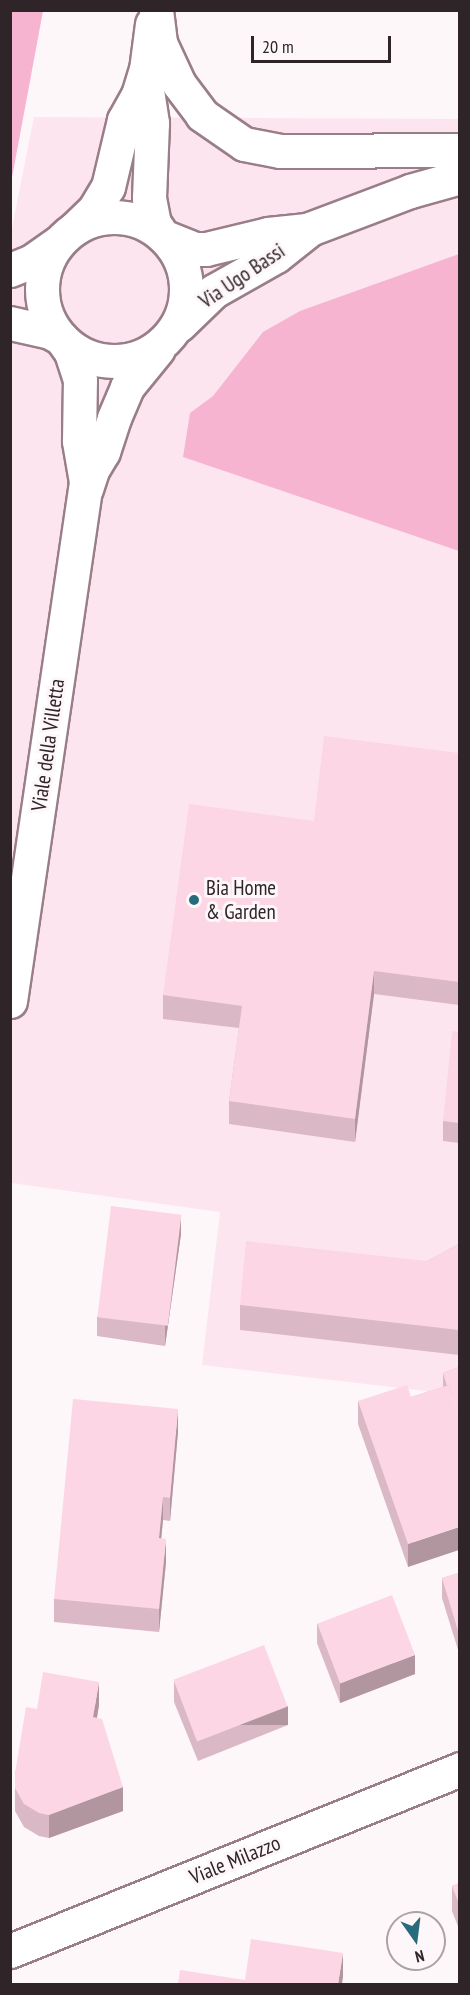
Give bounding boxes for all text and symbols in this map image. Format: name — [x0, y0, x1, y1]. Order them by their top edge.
scale bar — [254, 24, 394, 62]
text: 20 m — [262, 35, 294, 58]
street label: Via Ugo Bassi — [194, 238, 290, 314]
street label: Viale della Villetta — [26, 677, 70, 813]
place label: Bia Home & Garden — [206, 875, 276, 925]
marker: Bia Home & Garden — [187, 893, 201, 907]
street label: Viale Milazzo — [186, 1830, 284, 1890]
north arrow — [386, 1911, 446, 1971]
text: N — [413, 1946, 426, 1967]

